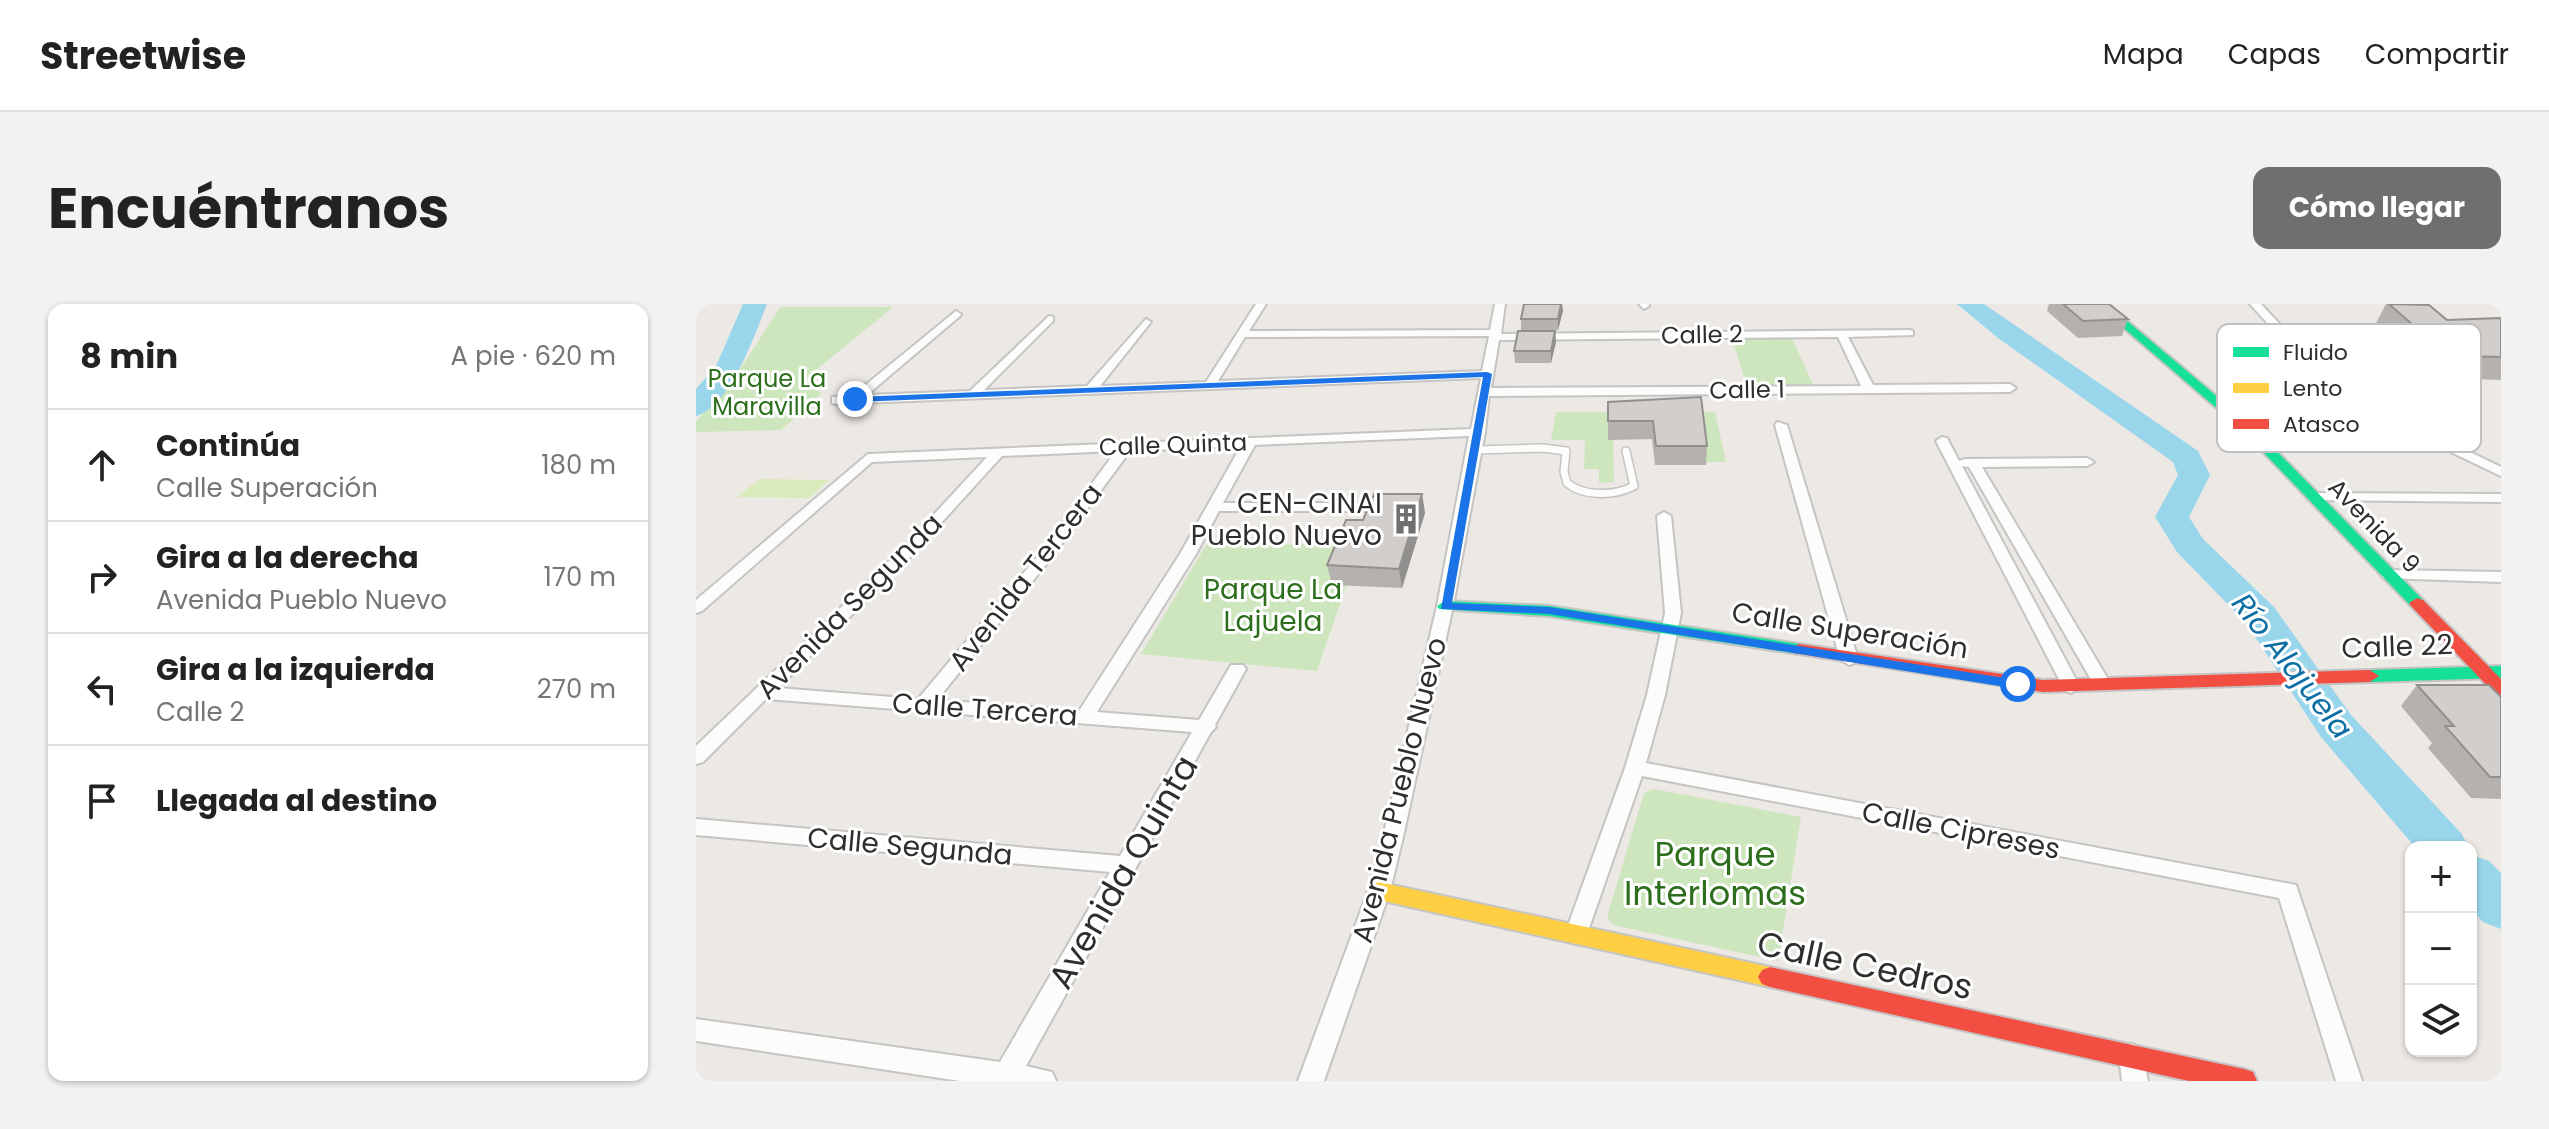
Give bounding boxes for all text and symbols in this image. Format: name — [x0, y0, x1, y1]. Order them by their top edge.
text: Streetwise — [40, 29, 246, 82]
text: Mapa — [2103, 35, 2184, 74]
text: Capas — [2228, 35, 2321, 74]
text: Compartir — [2365, 35, 2509, 74]
button: Cómo llegar — [2253, 167, 2501, 249]
text: Encuéntranos — [48, 169, 449, 248]
street label: Calle 2 — [1661, 317, 1743, 352]
legend — [2217, 324, 2481, 452]
text: 8 min — [80, 332, 178, 380]
text: Fluido — [2283, 337, 2348, 368]
text: A pie · 620 m — [451, 338, 616, 374]
park label: Parque La Maravilla — [708, 362, 826, 423]
street label: Calle 1 — [1709, 372, 1785, 407]
text: Lento — [2283, 373, 2342, 404]
route end — [837, 381, 873, 417]
text: Atasco — [2283, 409, 2360, 440]
text: Continúa — [156, 424, 300, 467]
street label: Calle Quinta — [1098, 425, 1248, 464]
icon: ahead — [80, 443, 124, 487]
text: 180 m — [541, 447, 616, 483]
text: Calle Superación — [156, 470, 378, 506]
street label: Avenida 9 — [2321, 471, 2428, 580]
street label: Avenida Tercera — [940, 475, 1111, 679]
place label: CEN-CINAI Pueblo Nuevo — [1191, 484, 1382, 555]
building icon: CEN-CINAI Pueblo Nuevo — [1389, 502, 1423, 536]
street label: Avenida Segunda — [748, 505, 951, 708]
text: Gira a la derecha — [156, 536, 419, 579]
icon: right — [80, 555, 124, 599]
text: 170 m — [543, 559, 616, 595]
park label: Parque La Lajuela — [1204, 570, 1342, 641]
text: Avenida Pueblo Nuevo — [156, 582, 447, 618]
water label: Río Alajuela — [2222, 584, 2363, 748]
street label: Calle Superación — [1729, 593, 1971, 668]
street label: Calle 22 — [2341, 625, 2453, 668]
street label: Avenida Pueblo Nuevo — [1343, 633, 1456, 947]
text: Gira a la izquierda — [156, 648, 435, 691]
route start — [2000, 666, 2036, 702]
icon: left — [80, 667, 124, 711]
text: 270 m — [537, 671, 616, 707]
street label: Calle Tercera — [891, 684, 1079, 735]
text: Calle 2 — [156, 694, 244, 730]
street label: Avenida Quinta — [1037, 746, 1209, 998]
icon: arrive — [80, 779, 124, 823]
text: Llegada al destino — [156, 779, 437, 822]
street label: Calle Cipreses — [1859, 792, 2063, 869]
street label: Calle Segunda — [806, 818, 1014, 875]
park label: Parque Interlomas — [1624, 830, 1806, 917]
map controls — [2405, 841, 2477, 1057]
button: + — [2405, 841, 2477, 913]
button: − — [2405, 913, 2477, 985]
street label: Calle Cedros — [1753, 919, 1977, 1011]
button: layers — [2405, 985, 2477, 1057]

